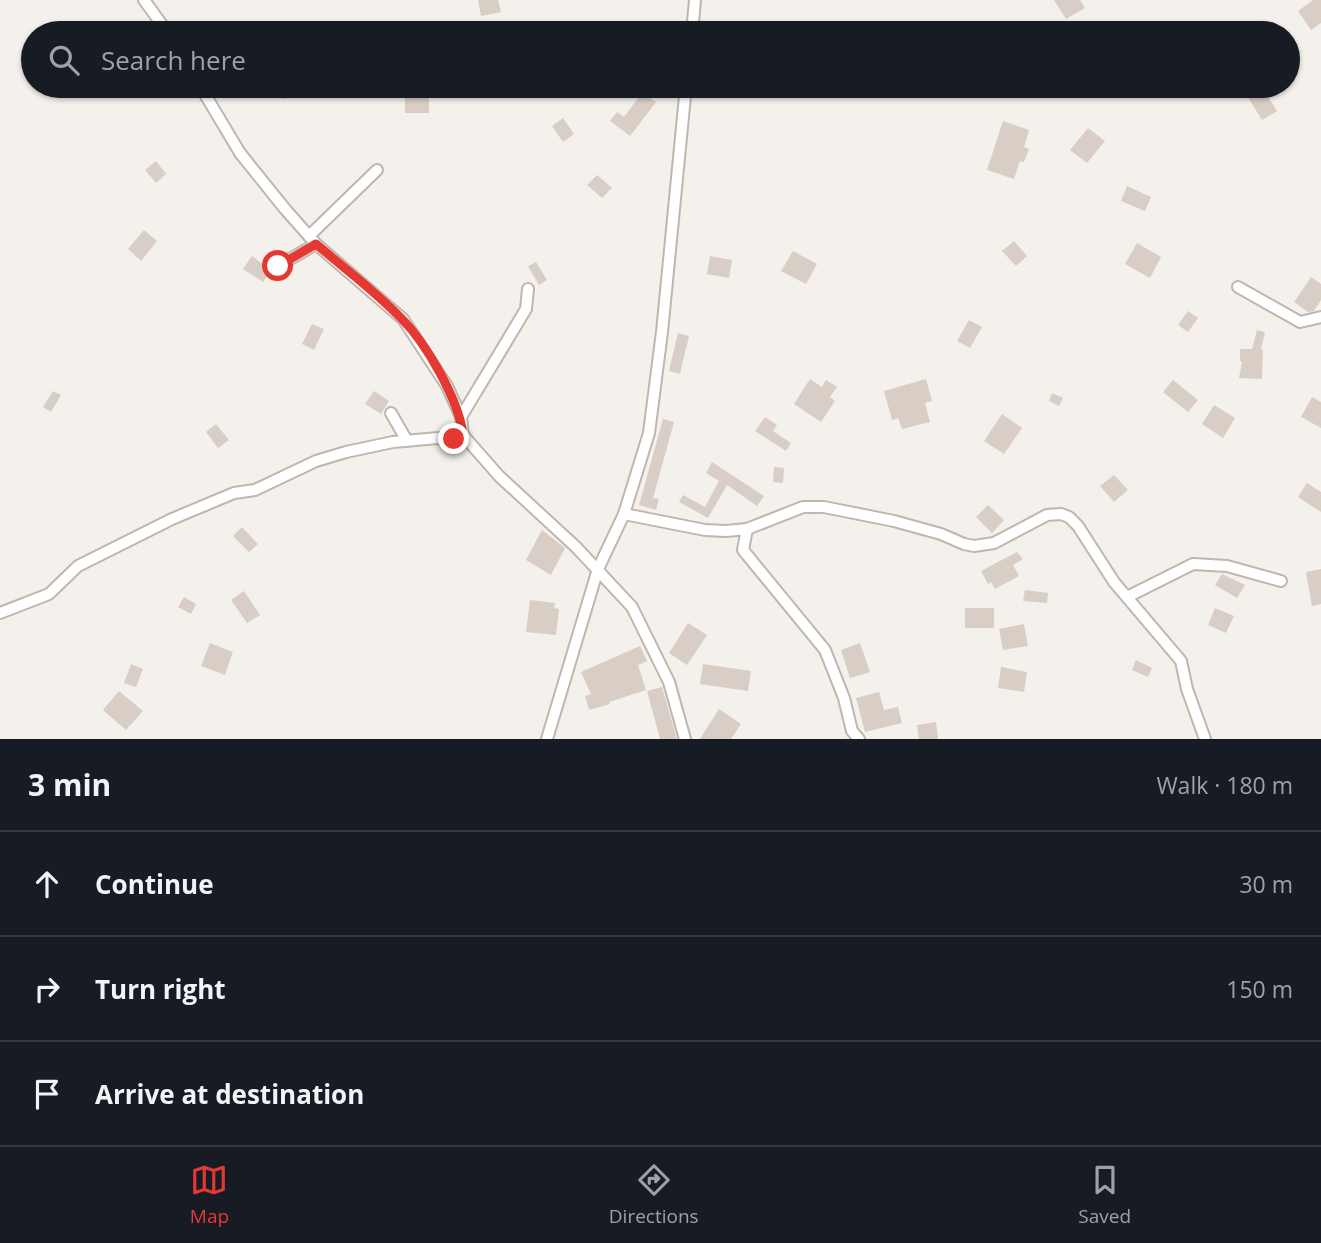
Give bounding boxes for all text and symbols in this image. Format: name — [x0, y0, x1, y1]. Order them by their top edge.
search box — [21, 21, 1300, 98]
icon: search — [45, 41, 83, 79]
text: Search here — [101, 42, 246, 78]
route start — [262, 250, 293, 281]
route end — [438, 423, 469, 454]
text: 3 min — [28, 764, 111, 805]
text: Walk · 180 m — [1156, 769, 1293, 801]
icon: ahead — [28, 865, 66, 903]
text: Continue — [95, 866, 214, 902]
text: 30 m — [1239, 868, 1293, 900]
icon: right — [28, 970, 66, 1008]
text: Turn right — [95, 971, 226, 1007]
text: 150 m — [1226, 973, 1293, 1005]
icon: arrive — [28, 1075, 66, 1113]
text: Arrive at destination — [95, 1076, 364, 1112]
tab: Map — [190, 1161, 229, 1229]
tab: Directions — [609, 1161, 699, 1229]
tab: Saved — [1078, 1161, 1131, 1229]

